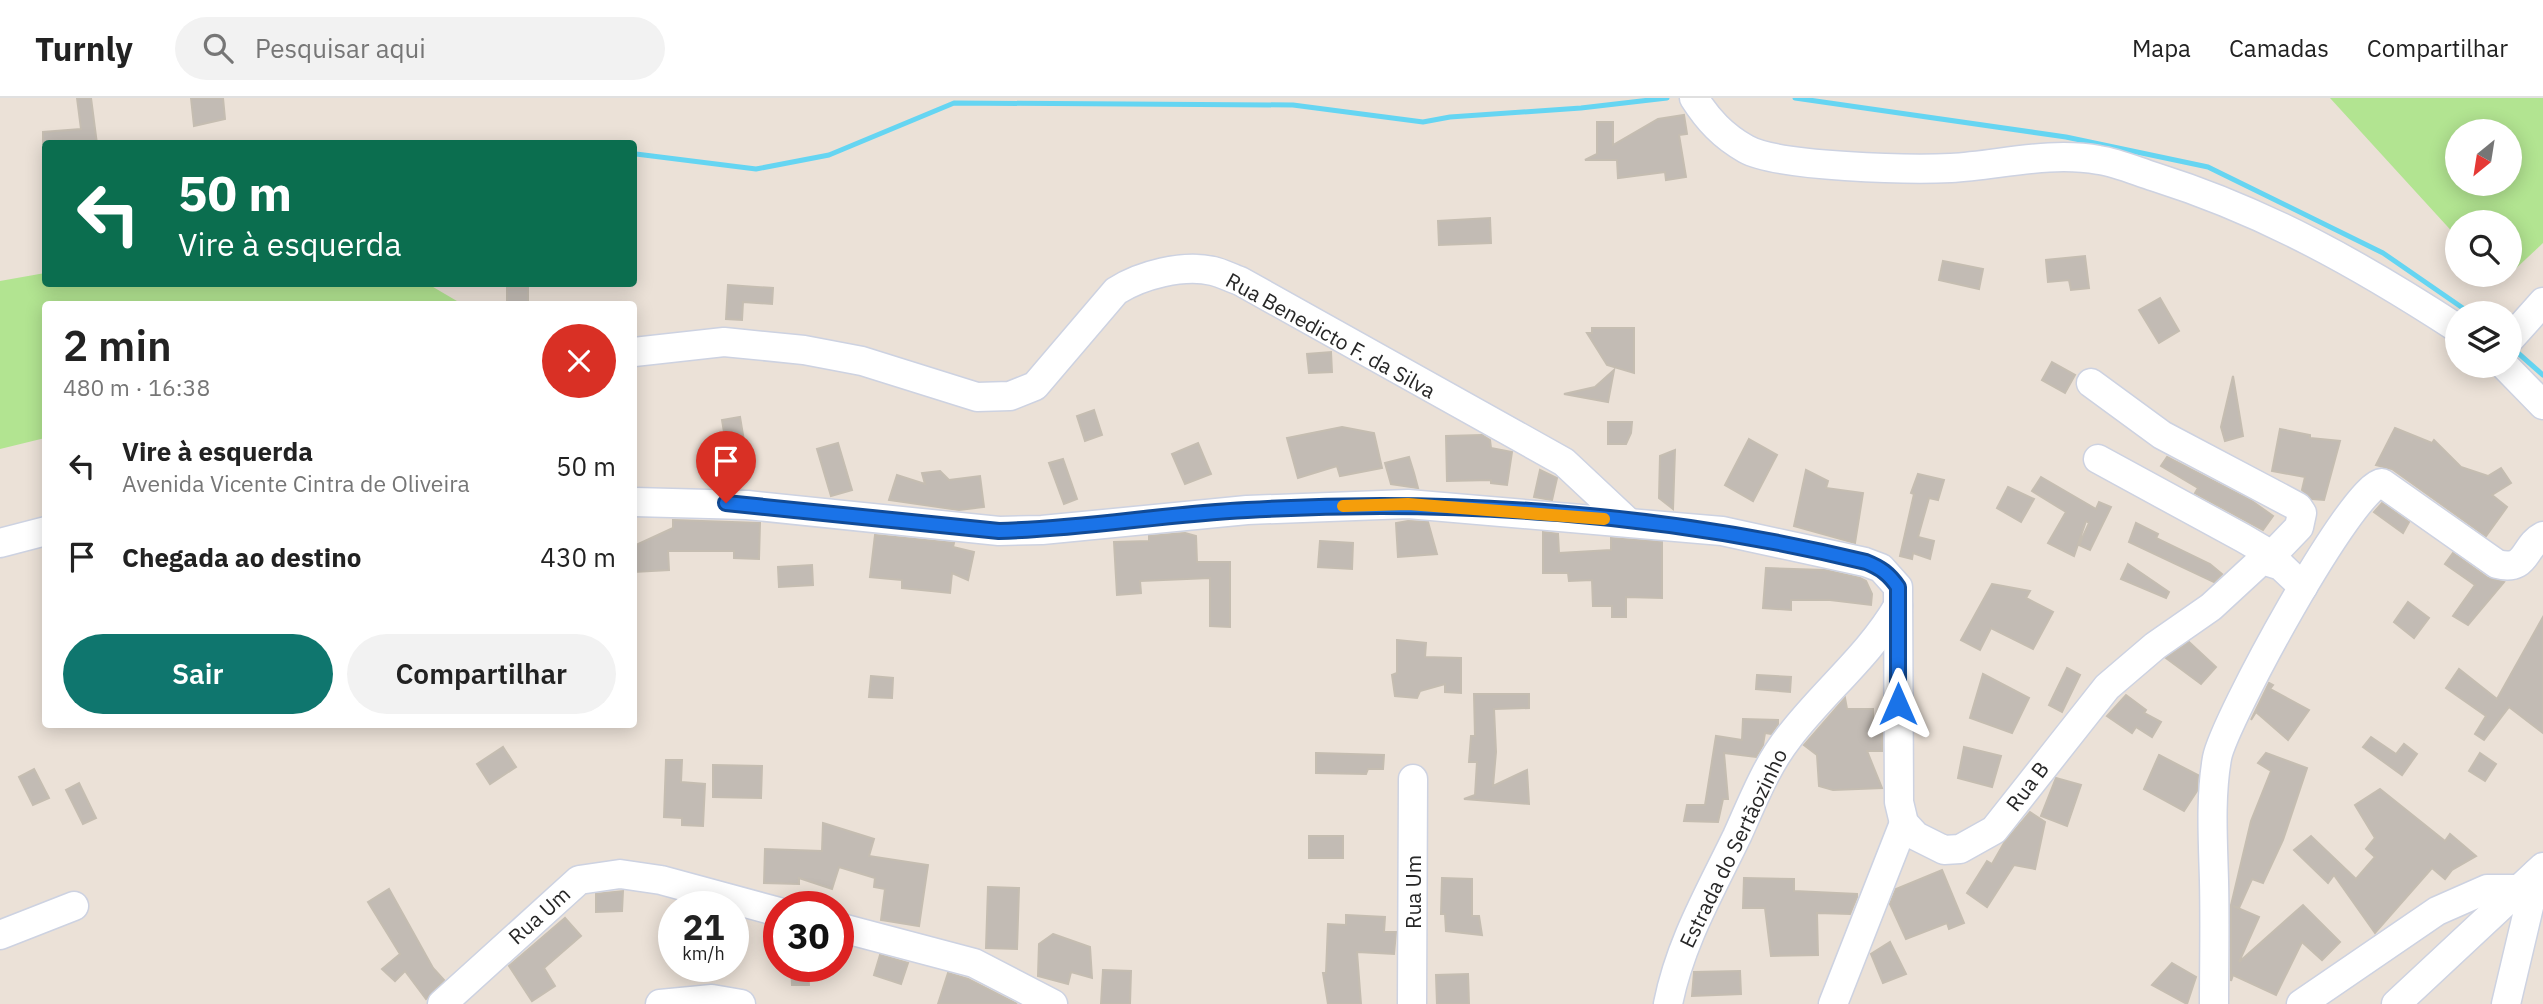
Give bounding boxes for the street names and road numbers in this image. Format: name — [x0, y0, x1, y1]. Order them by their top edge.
street label: Rua Benedicto F. da Silva — [1221, 266, 1441, 404]
street label: Estrada do Sertãozinho — [1673, 744, 1793, 952]
street label: Rua B — [1999, 756, 2055, 816]
street label: Rua Um — [1399, 855, 1427, 929]
street label: Rua Um — [502, 880, 576, 950]

